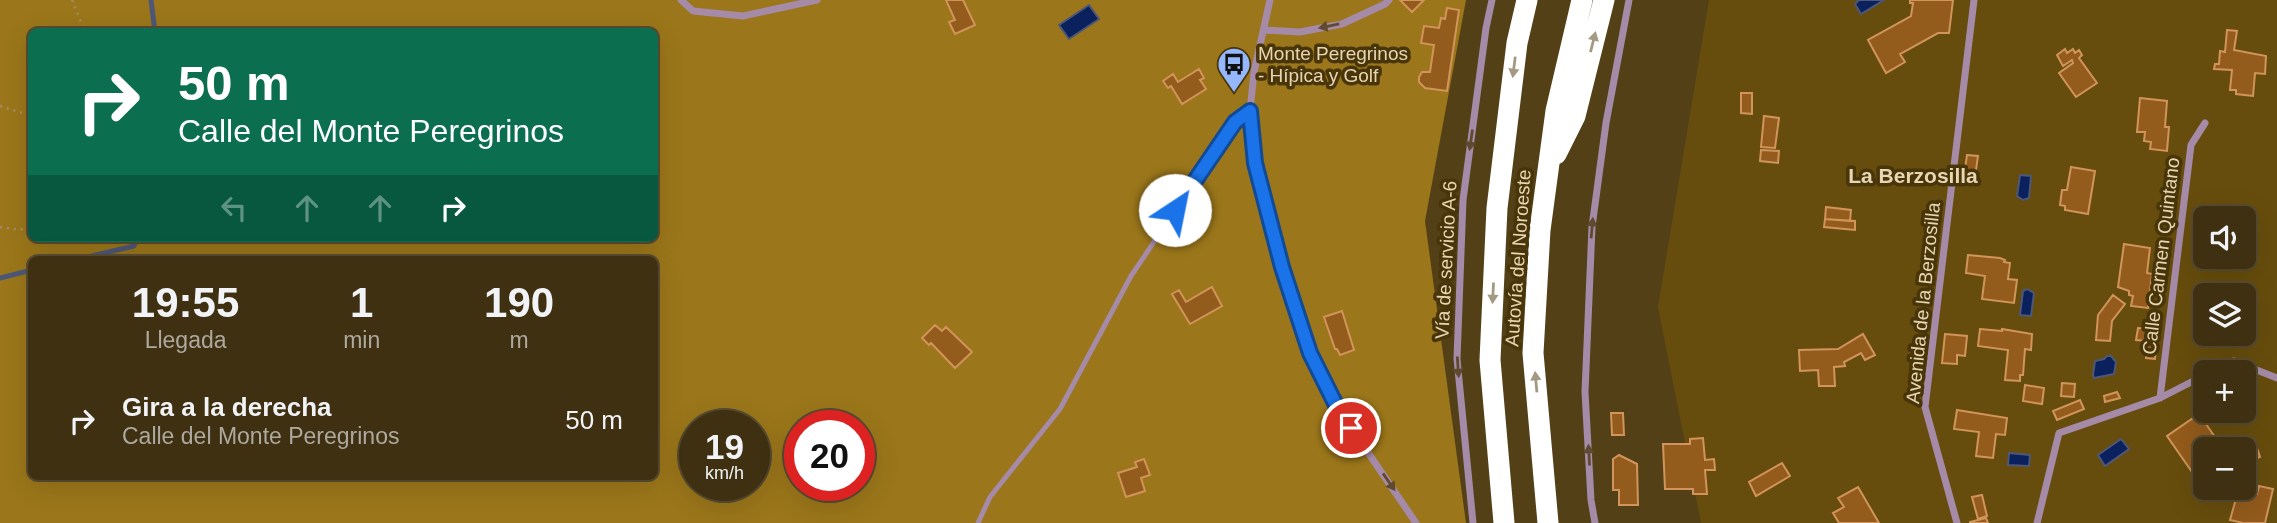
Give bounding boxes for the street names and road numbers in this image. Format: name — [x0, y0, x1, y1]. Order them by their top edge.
street label: Calle Carmen Quintano — [2138, 156, 2184, 356]
street label: Autovía del Noroeste — [1501, 169, 1535, 347]
street label: Vía de servicio A-6 — [1431, 180, 1461, 340]
street label: Avenida de la Berzosilla — [1902, 201, 1944, 405]

